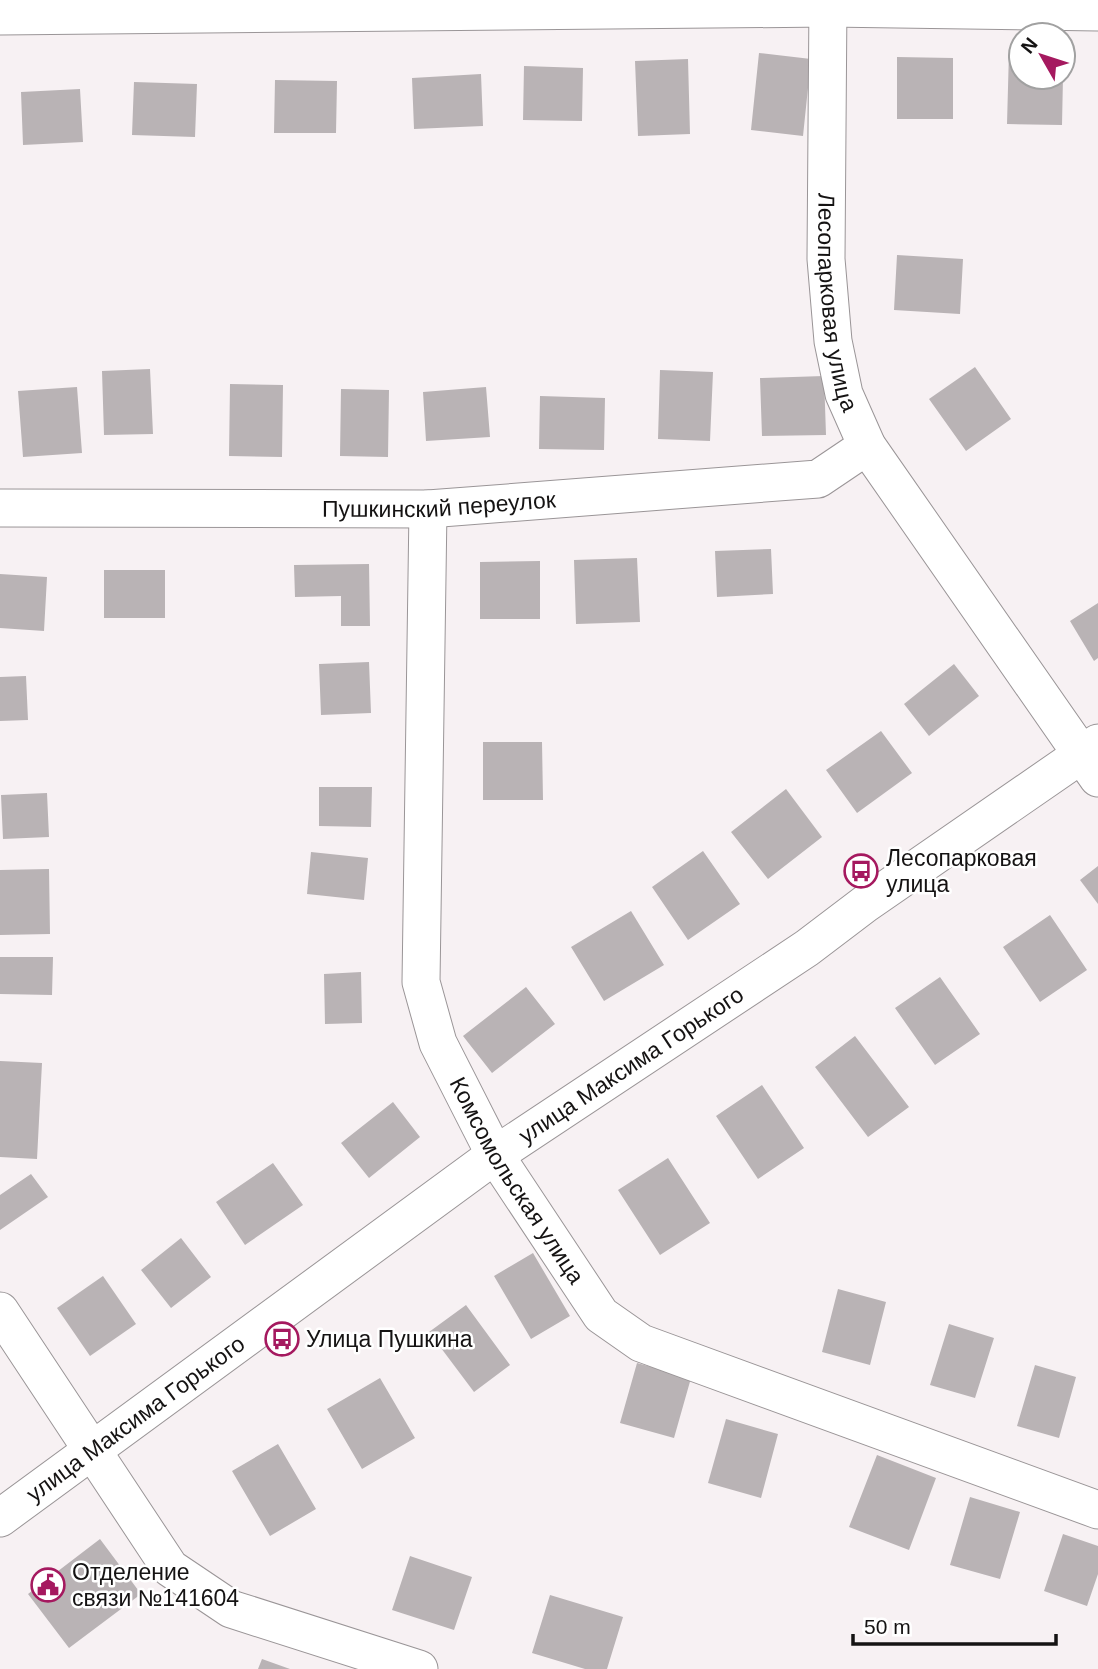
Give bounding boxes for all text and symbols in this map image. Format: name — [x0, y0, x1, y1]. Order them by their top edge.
north arrow — [1007, 21, 1077, 91]
text: N — [1017, 34, 1042, 58]
street label: Лесопарковая улица — [813, 193, 863, 416]
street label: Пушкинский переулок — [322, 486, 558, 522]
place label: Лесопарковая улица — [886, 845, 1037, 897]
bus stop icon: Лесопарковая улица — [842, 852, 880, 890]
street label: улица Максима Горького — [514, 981, 748, 1149]
street label: Комсомольская улица — [445, 1073, 590, 1289]
bus stop icon: Улица Пушкина — [263, 1320, 301, 1358]
place label: Улица Пушкина — [306, 1326, 473, 1352]
street label: улица Максима Горького — [21, 1330, 250, 1507]
place label: Отделение связи №141604 — [72, 1559, 239, 1611]
public building icon: Отделение связи №141604 — [29, 1566, 67, 1604]
scale bar — [853, 1602, 1056, 1646]
text: 50 m — [864, 1615, 911, 1638]

